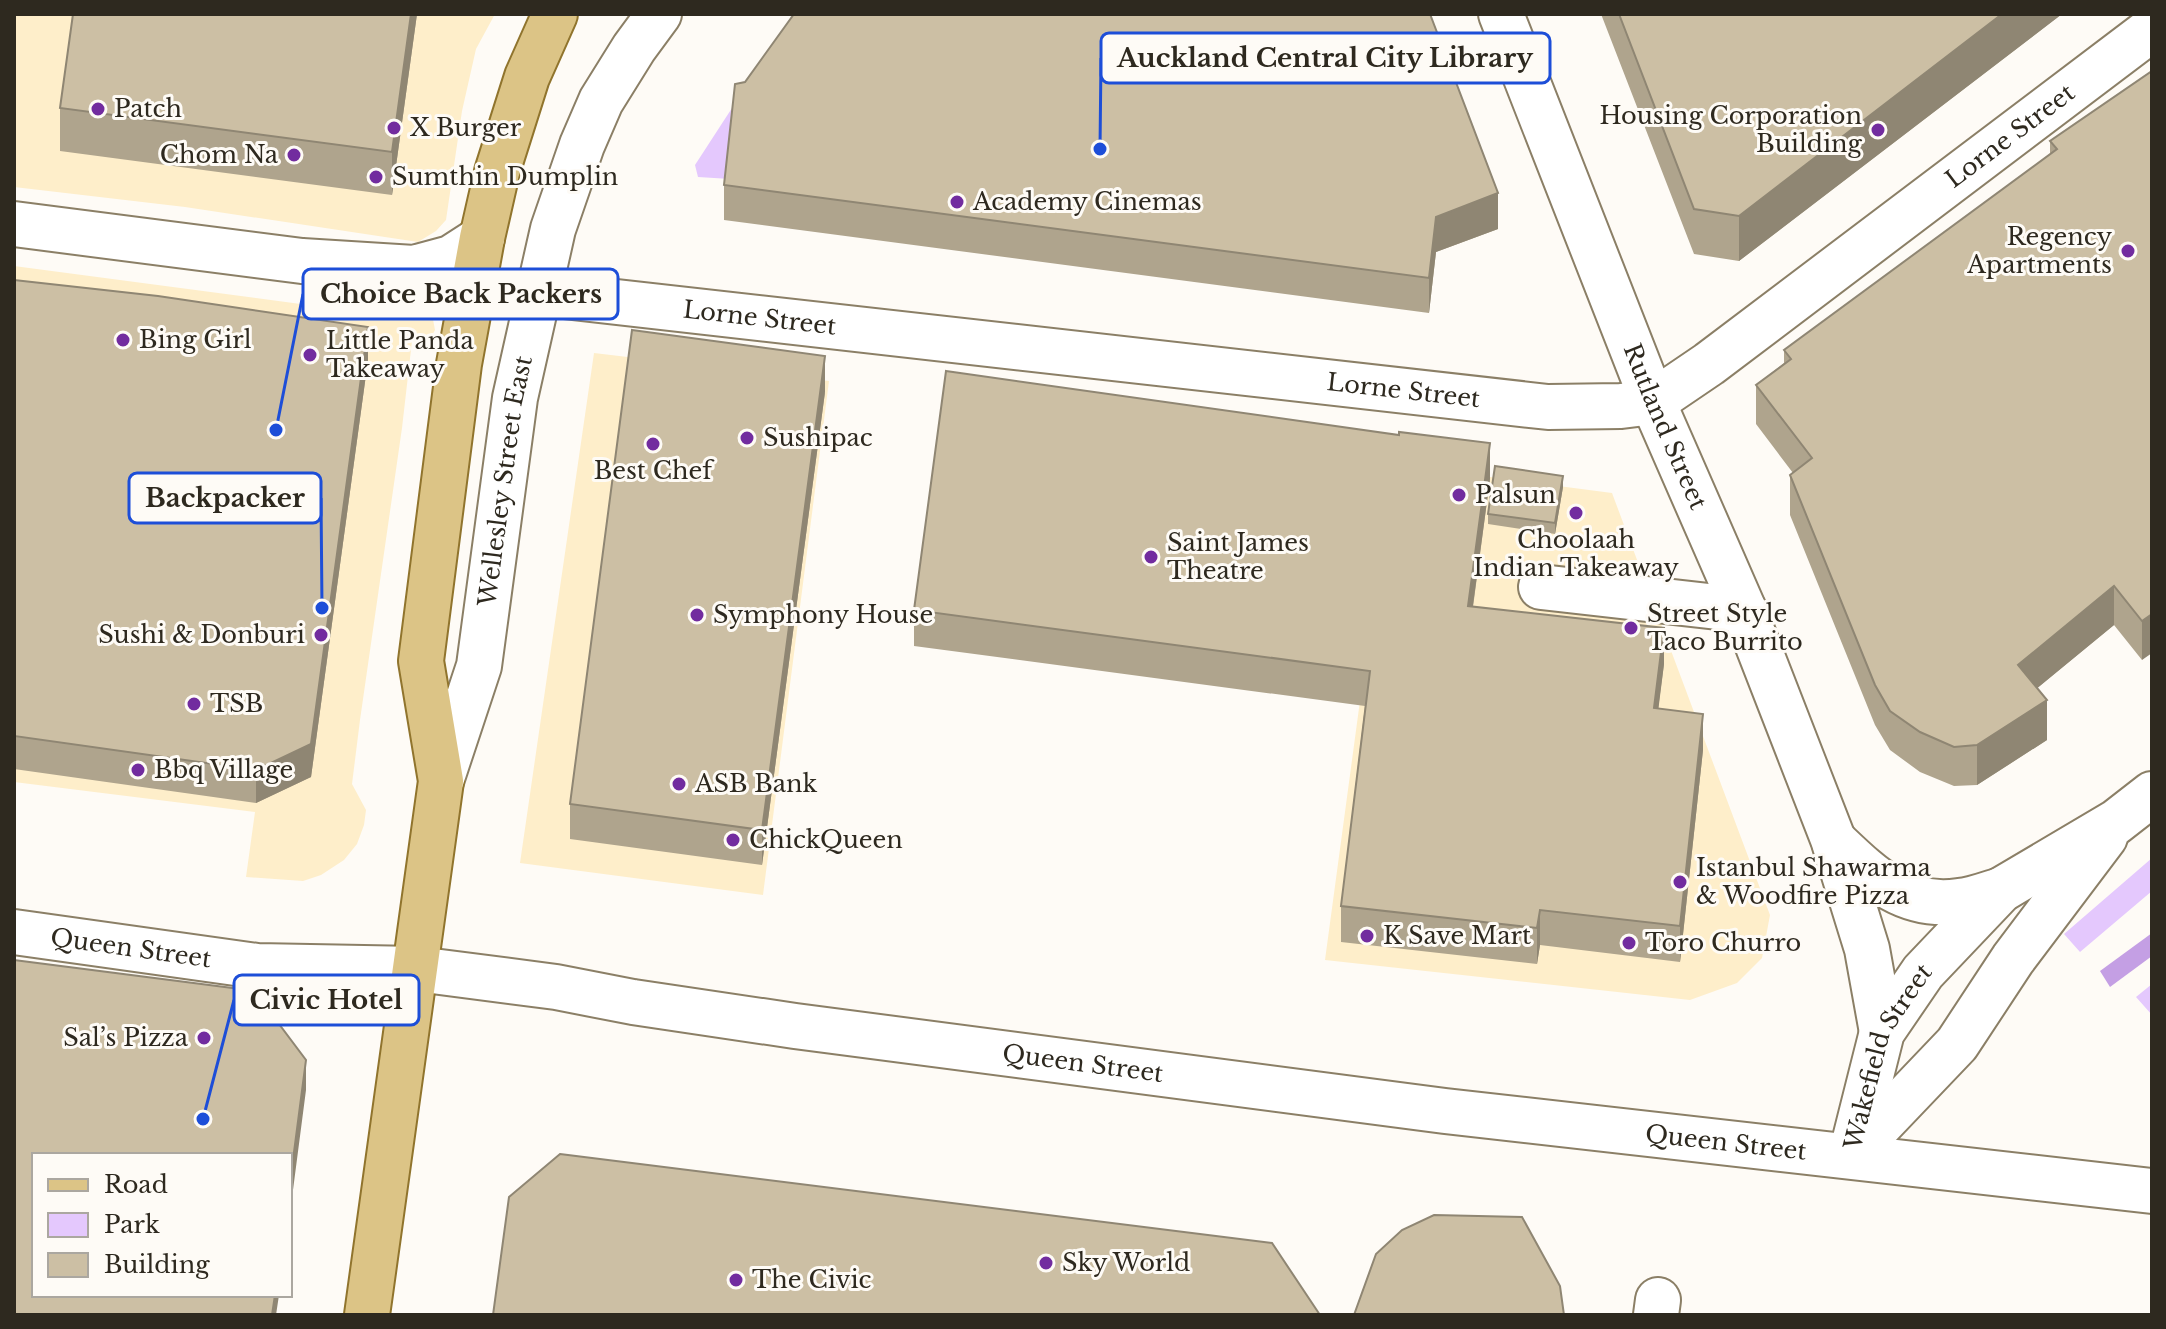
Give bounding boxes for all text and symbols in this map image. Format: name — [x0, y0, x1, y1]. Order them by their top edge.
callout: Auckland Central City Library — [1101, 33, 1550, 83]
text: Auckland Central City Library — [1116, 42, 1533, 74]
street label: Lorne Street — [1940, 78, 2080, 194]
place label: Patch — [114, 94, 182, 123]
marker: Patch — [89, 100, 107, 118]
place label: Housing Corporation Building — [1599, 101, 1863, 158]
place label: X Burger — [410, 113, 522, 142]
marker: X Burger — [385, 119, 403, 137]
marker: Housing Corporation Building — [1869, 121, 1887, 139]
place label: Chom Na — [160, 140, 279, 169]
marker: Chom Na — [285, 146, 303, 164]
place label: Sumthin Dumplin — [392, 162, 618, 191]
marker: Sumthin Dumplin — [367, 168, 385, 186]
place label: Academy Cinemas — [972, 187, 1202, 216]
marker: Academy Cinemas — [948, 193, 966, 211]
place label: Regency Apartments — [1966, 222, 2113, 279]
marker: Regency Apartments — [2119, 242, 2137, 260]
callout: Choice Back Packers — [303, 269, 618, 319]
text: Choice Back Packers — [320, 278, 602, 310]
street label: Lorne Street — [681, 295, 838, 341]
place label: Bing Girl — [139, 325, 252, 354]
place label: Little Panda Takeaway — [326, 326, 474, 383]
marker: Bing Girl — [114, 331, 132, 349]
street label: Rutland Street — [1618, 339, 1713, 514]
marker: Little Panda Takeaway — [301, 346, 319, 364]
street label: Wellesley Street East — [472, 353, 538, 609]
street label: Lorne Street — [1325, 367, 1482, 413]
place label: Sushipac — [763, 423, 873, 452]
marker: Sushipac — [738, 429, 756, 447]
marker: Best Chef — [644, 435, 662, 453]
place label: Best Chef — [594, 456, 715, 485]
callout: Backpacker — [129, 473, 321, 523]
place label: Palsun — [1475, 480, 1556, 509]
text: Backpacker — [145, 482, 305, 514]
marker: Palsun — [1450, 486, 1468, 504]
marker: Choolaah Indian Takeaway — [1567, 504, 1585, 522]
place label: Choolaah Indian Takeaway — [1473, 525, 1680, 582]
place label: Saint James Theatre — [1167, 528, 1309, 585]
marker: Saint James Theatre — [1142, 548, 1160, 566]
place label: Street Style Taco Burrito — [1647, 599, 1803, 656]
place label: Symphony House — [713, 600, 933, 629]
marker: Symphony House — [688, 606, 706, 624]
marker: Street Style Taco Burrito — [1622, 619, 1640, 637]
place label: Sushi & Donburi — [98, 620, 305, 649]
marker: Sushi & Donburi — [312, 626, 330, 644]
place label: TSB — [210, 689, 263, 718]
marker: TSB — [185, 695, 203, 713]
place label: Bbq Village — [154, 755, 293, 784]
marker: Bbq Village — [129, 761, 147, 779]
place label: ASB Bank — [694, 769, 818, 798]
marker: ASB Bank — [670, 775, 688, 793]
place label: ChickQueen — [749, 825, 903, 854]
marker: ChickQueen — [724, 831, 742, 849]
place label: Istanbul Shawarma & Woodfire Pizza — [1696, 853, 1932, 910]
marker: Istanbul Shawarma & Woodfire Pizza — [1671, 873, 1689, 891]
place label: K Save Mart — [1383, 921, 1531, 950]
street label: Queen Street — [49, 922, 213, 973]
marker: K Save Mart — [1358, 927, 1376, 945]
place label: Toro Churro — [1645, 928, 1801, 957]
marker: Toro Churro — [1620, 934, 1638, 952]
street label: Wakefield Street — [1838, 957, 1937, 1153]
callout: Civic Hotel — [234, 975, 419, 1025]
text: Civic Hotel — [249, 984, 403, 1016]
place label: Sal’s Pizza — [63, 1023, 189, 1052]
marker: Sal’s Pizza — [195, 1029, 213, 1047]
street label: Queen Street — [1001, 1038, 1165, 1088]
street label: Queen Street — [1644, 1119, 1808, 1166]
legend — [32, 1153, 292, 1297]
text: Road — [104, 1170, 168, 1199]
text: Park — [104, 1210, 160, 1239]
place label: Sky World — [1062, 1248, 1190, 1277]
text: Building — [104, 1250, 210, 1279]
marker: Sky World — [1037, 1254, 1055, 1272]
place label: The Civic — [752, 1265, 872, 1294]
marker: The Civic — [727, 1271, 745, 1289]

